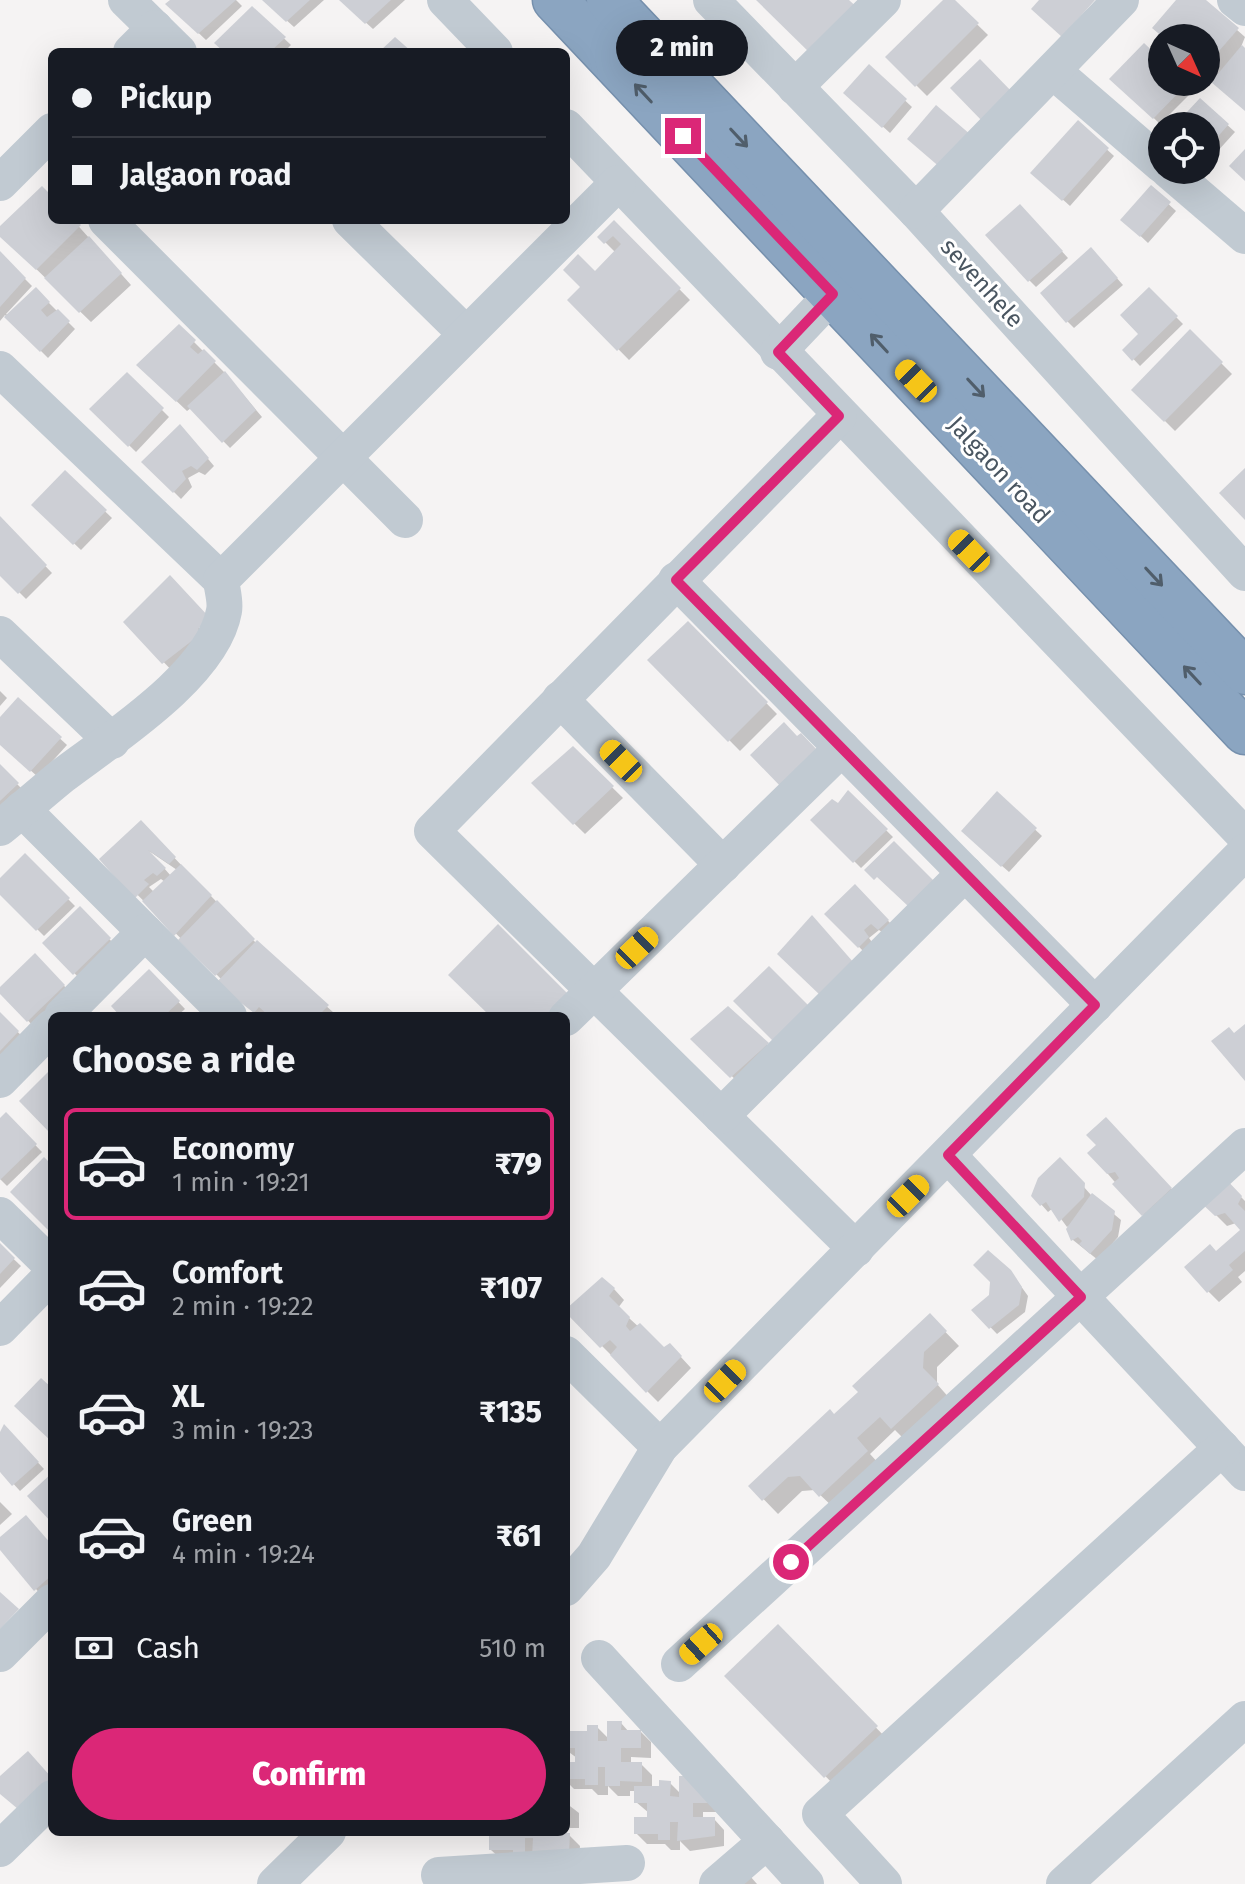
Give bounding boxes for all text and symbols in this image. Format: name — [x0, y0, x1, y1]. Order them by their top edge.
callout: 2 min — [617, 20, 749, 76]
north arrow — [1148, 24, 1220, 96]
map controls — [1148, 24, 1220, 184]
text: 2 min — [650, 32, 714, 63]
text: Pickup — [120, 80, 212, 116]
one-way arrow — [633, 83, 652, 103]
button: locate — [1148, 112, 1220, 184]
route end — [665, 118, 701, 154]
one-way arrow — [730, 128, 749, 148]
text: Jalgaon road — [120, 157, 292, 193]
street label: sevenhele — [935, 233, 1029, 333]
one-way arrow — [870, 334, 889, 353]
car — [891, 355, 941, 407]
one-way arrow — [966, 378, 985, 398]
street label: Jalgaon road — [942, 411, 1056, 529]
car — [944, 525, 994, 577]
one-way arrow — [1145, 566, 1163, 586]
one-way arrow — [1182, 665, 1201, 685]
car — [596, 736, 646, 786]
car — [611, 923, 663, 973]
text: Choose a ride — [72, 1038, 295, 1082]
icon: car — [76, 1128, 148, 1200]
text: Economy — [172, 1131, 294, 1167]
text: ₹79 — [495, 1146, 542, 1182]
text: 1 min · 19:21 — [172, 1167, 310, 1198]
car — [883, 1171, 933, 1221]
icon: car — [76, 1252, 148, 1324]
text: Comfort — [172, 1255, 283, 1291]
text: ₹107 — [480, 1270, 542, 1306]
text: 2 min · 19:22 — [172, 1291, 314, 1322]
car — [700, 1355, 750, 1407]
icon: car — [76, 1376, 148, 1448]
text: XL — [172, 1379, 205, 1415]
text: ₹135 — [479, 1394, 542, 1430]
text: 3 min · 19:23 — [172, 1415, 314, 1446]
icon: car — [76, 1500, 148, 1572]
text: Green — [172, 1503, 253, 1539]
text: ₹61 — [496, 1518, 542, 1554]
text: 4 min · 19:24 — [172, 1539, 315, 1570]
route start — [773, 1544, 809, 1580]
car — [675, 1619, 727, 1669]
icon: cash — [72, 1626, 116, 1670]
text: Cash — [136, 1630, 200, 1666]
text: 510 m — [479, 1633, 546, 1664]
button: Confirm — [72, 1728, 546, 1820]

